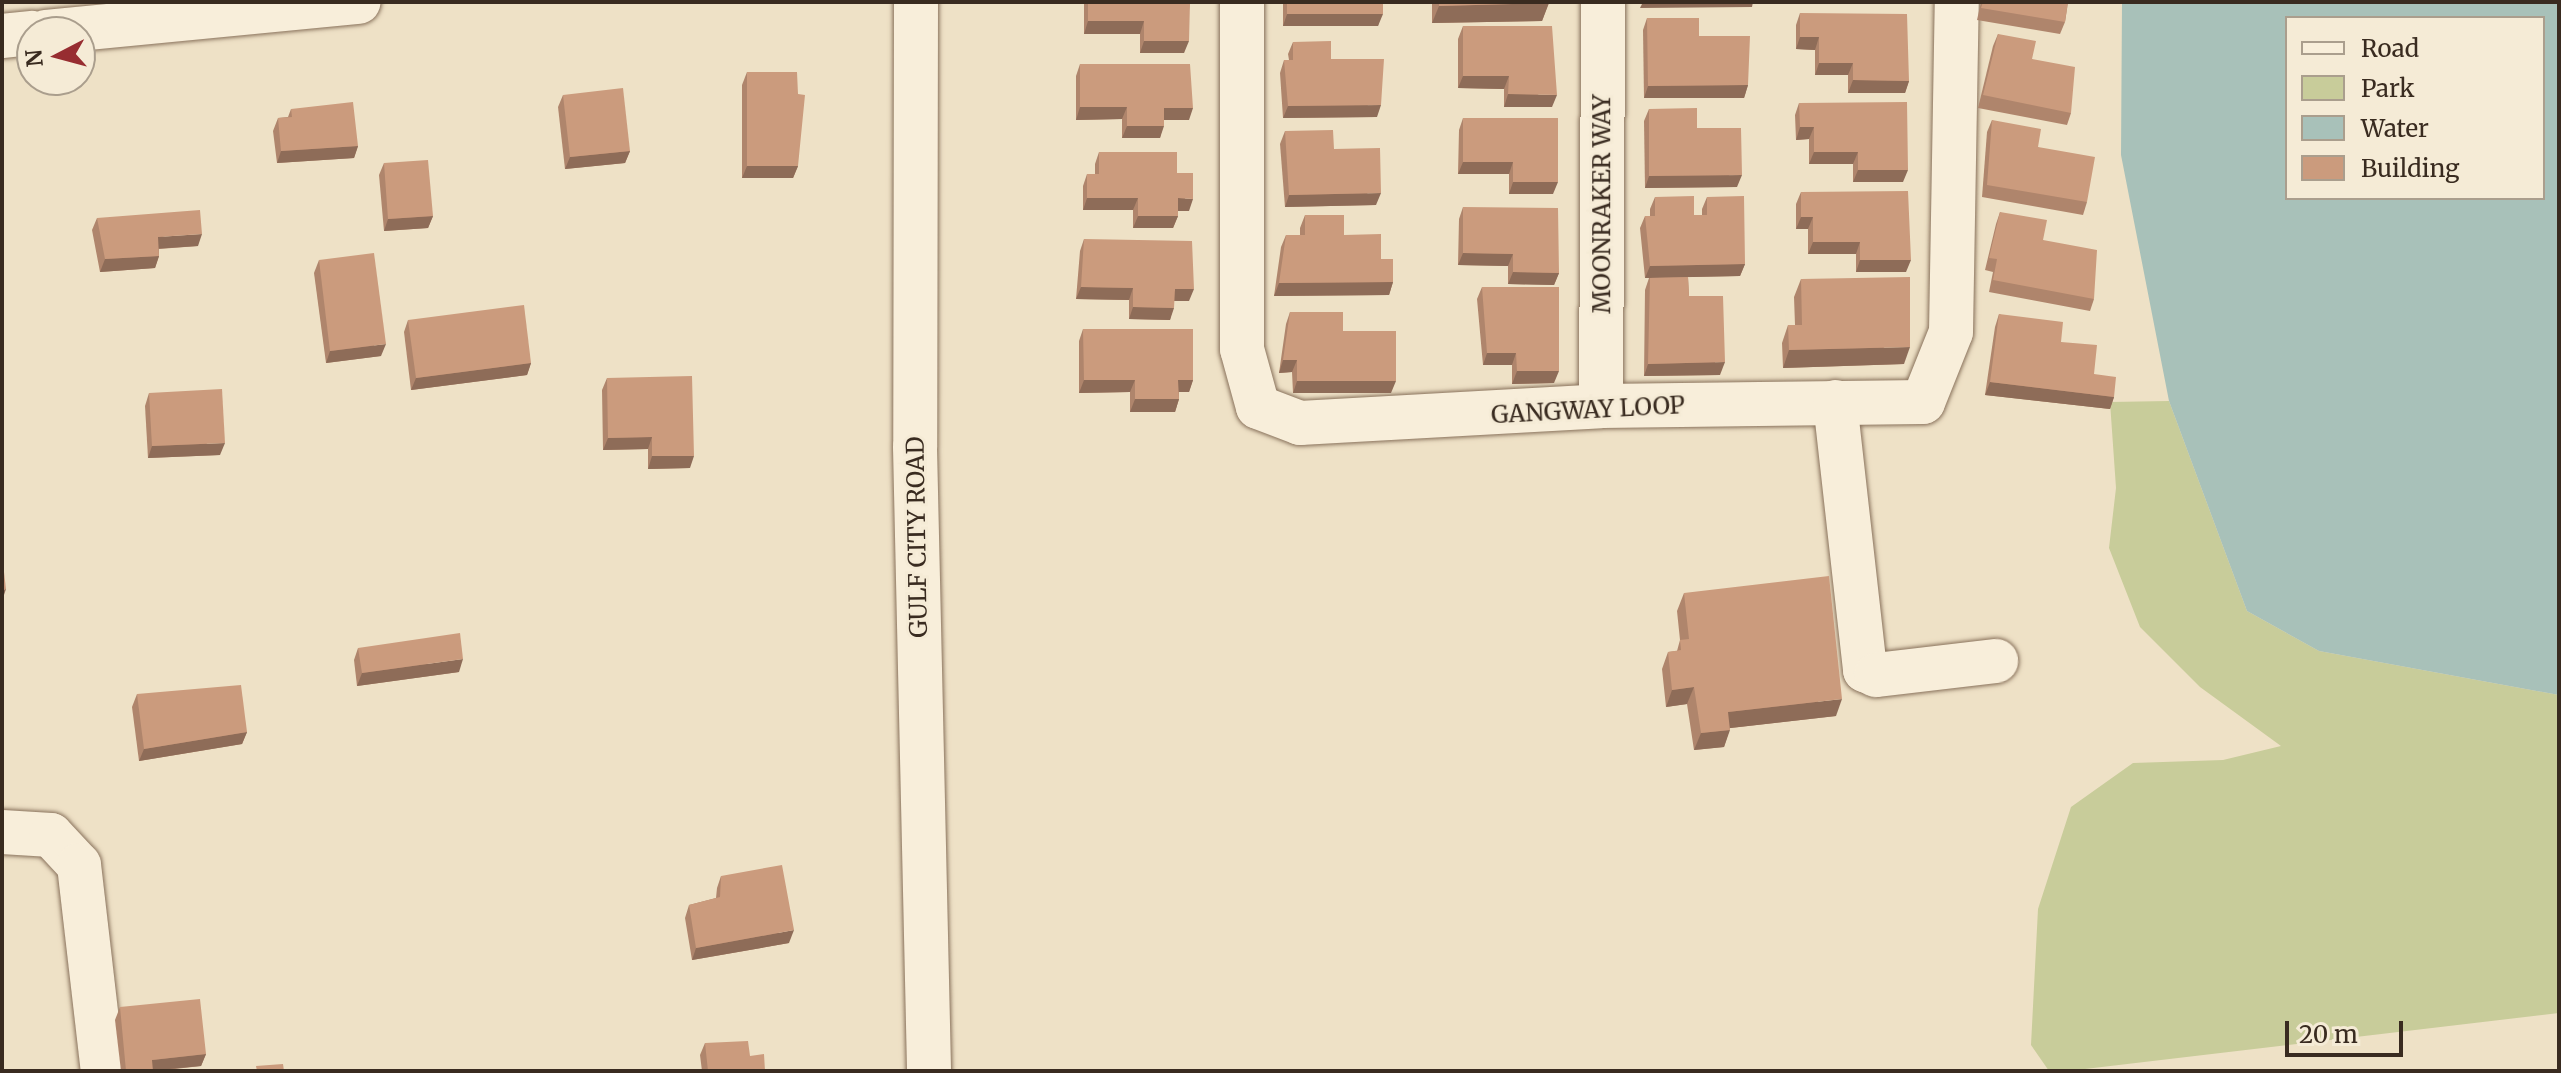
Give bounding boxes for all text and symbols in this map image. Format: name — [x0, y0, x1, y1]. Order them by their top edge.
north arrow — [16, 16, 96, 96]
legend — [2285, 16, 2545, 200]
text: Road — [2361, 33, 2419, 64]
text: N — [19, 48, 49, 68]
text: Park — [2361, 73, 2414, 104]
street label: MOONRAKER WAY — [1588, 94, 1616, 314]
text: Water — [2361, 113, 2429, 144]
text: Building — [2361, 153, 2460, 184]
street label: GANGWAY LOOP — [1490, 391, 1686, 429]
street label: GULF CITY ROAD — [901, 436, 933, 638]
scale bar — [2289, 1005, 2407, 1055]
text: 20 m — [2299, 1019, 2358, 1050]

